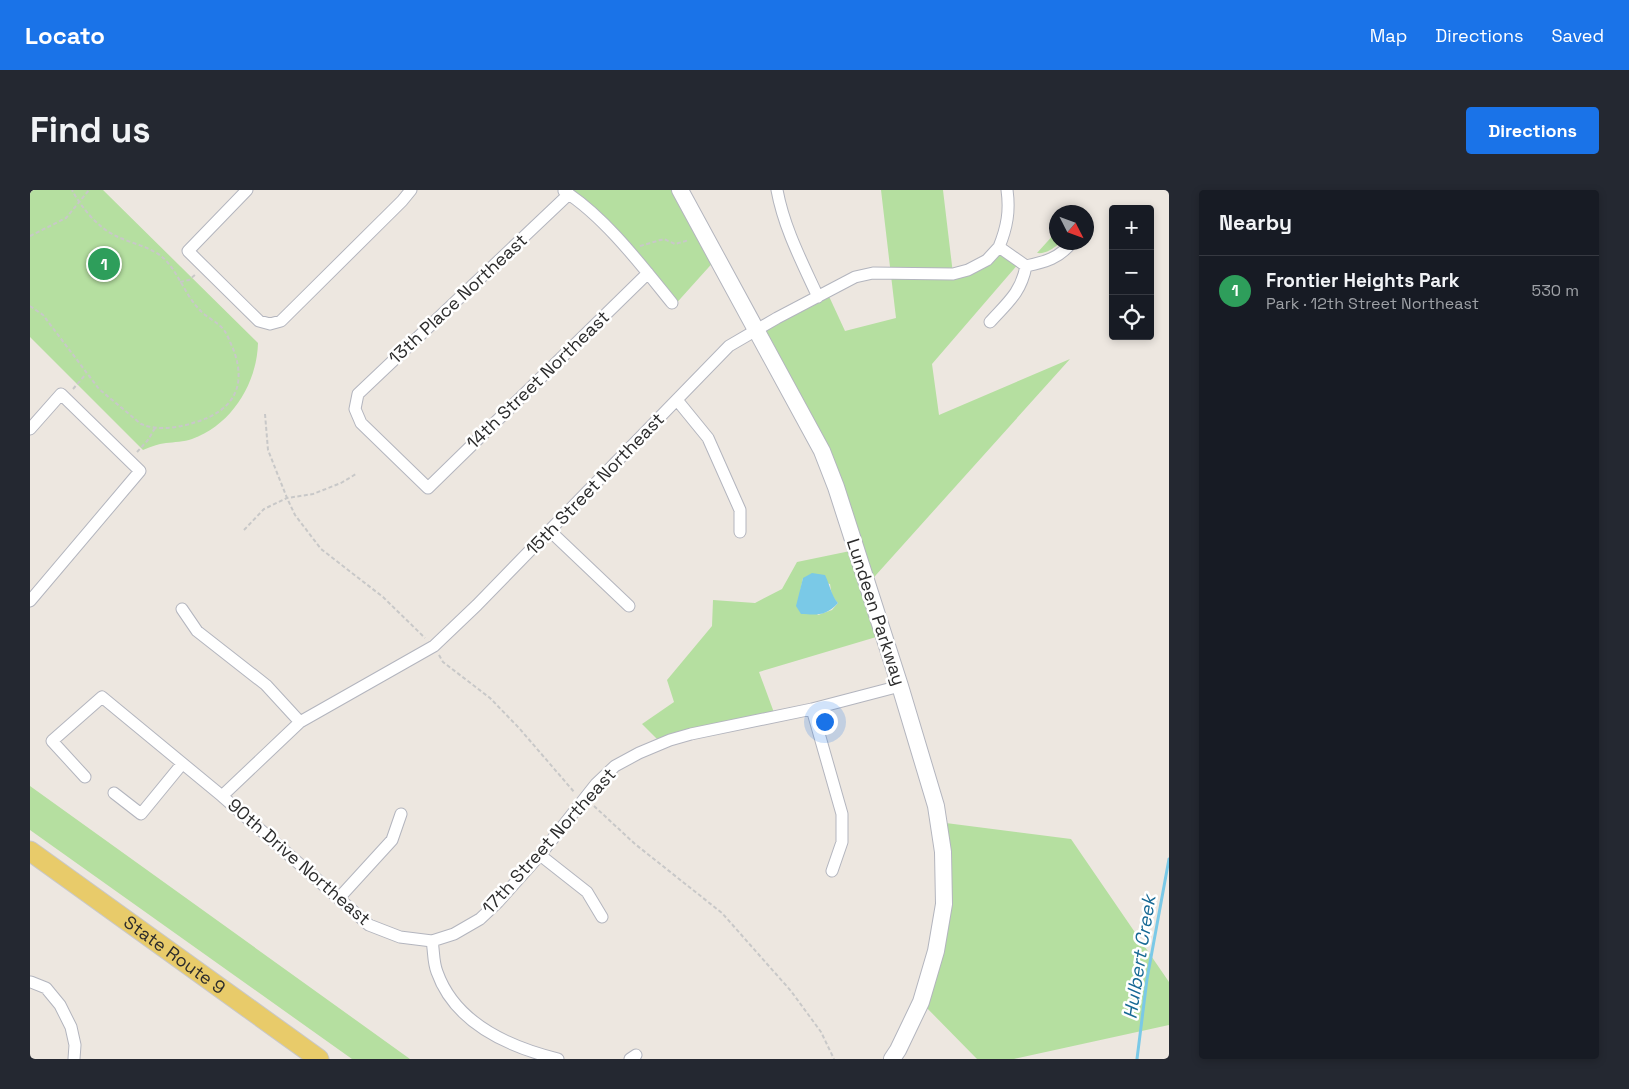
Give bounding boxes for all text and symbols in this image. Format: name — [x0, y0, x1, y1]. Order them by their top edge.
text: Locato — [25, 20, 105, 51]
text: Map — [1370, 24, 1407, 47]
text: Directions — [1435, 24, 1524, 47]
text: Saved — [1552, 24, 1604, 47]
button: Directions — [1466, 107, 1599, 154]
text: Find us — [30, 108, 151, 152]
north arrow — [1049, 205, 1094, 250]
map controls — [1109, 205, 1154, 340]
button: + — [1109, 205, 1154, 250]
text: Nearby — [1219, 209, 1292, 236]
street label: 13th Place Northeast — [383, 228, 532, 369]
pin: 1 — [88, 245, 120, 283]
button: − — [1109, 250, 1154, 295]
text: Frontier Heights Park — [1266, 268, 1459, 293]
text: 1 — [1231, 280, 1239, 301]
text: 530 m — [1532, 280, 1579, 301]
text: Park · 12th Street Northeast — [1266, 293, 1479, 314]
button: locate — [1109, 295, 1154, 340]
street label: 14th Street Northeast — [461, 305, 614, 454]
street label: 15th Street Northeast — [521, 407, 669, 560]
street label: Lundeen Parkway — [842, 535, 911, 688]
your location — [812, 709, 838, 735]
street label: 17th Street Northeast — [477, 763, 620, 919]
street label: 90th Drive Northeast — [223, 793, 376, 930]
water label: Hulbert Creek — [1117, 891, 1162, 1021]
street label: State Route 9 — [119, 910, 230, 999]

